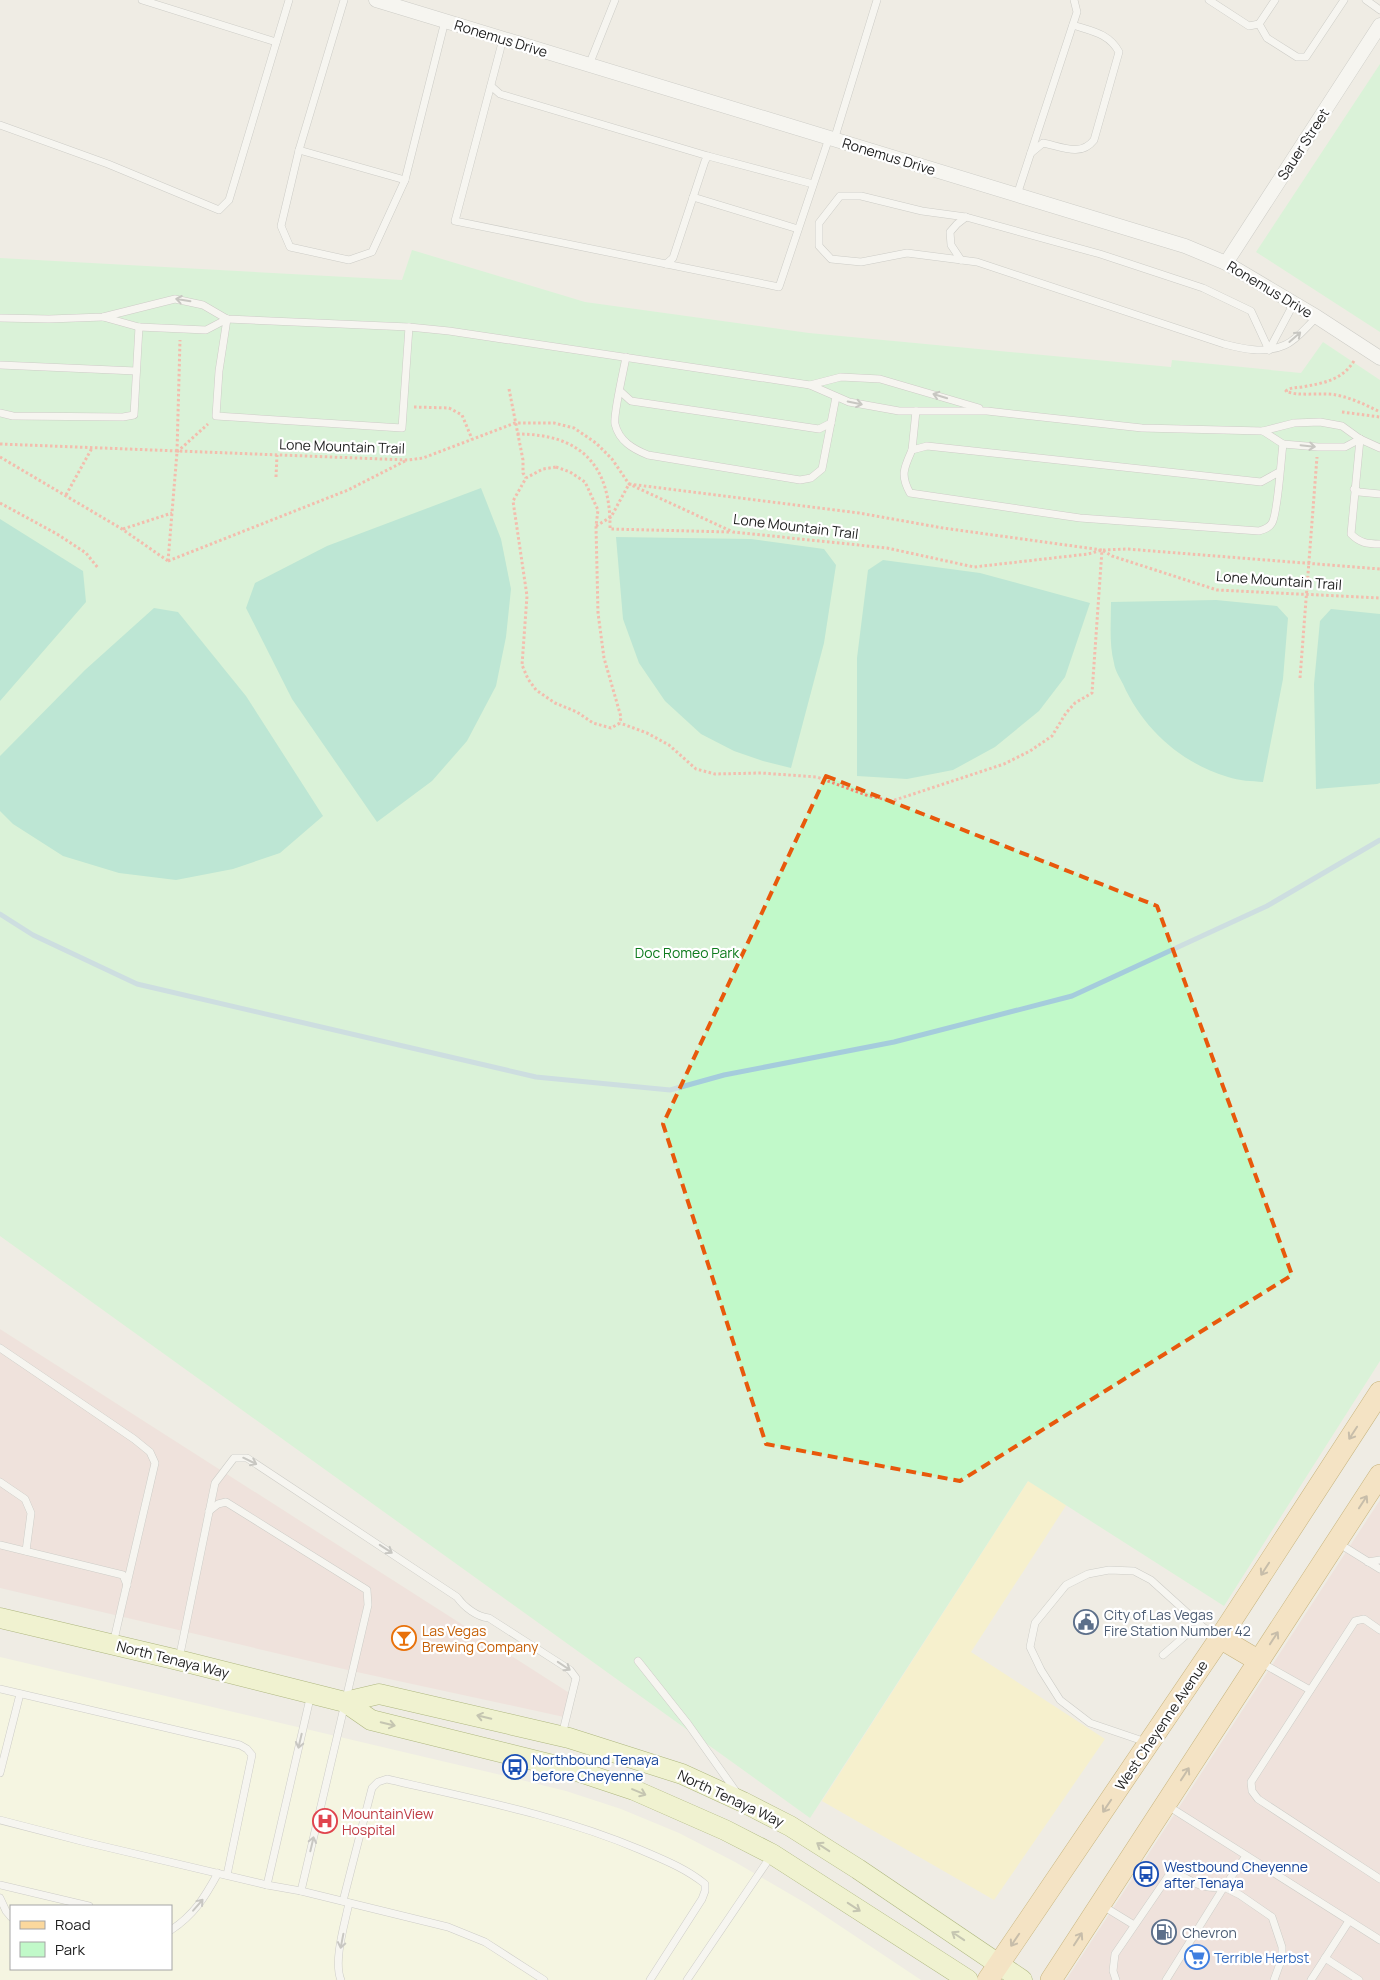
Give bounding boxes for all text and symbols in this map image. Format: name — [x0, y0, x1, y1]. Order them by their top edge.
street label: Ronemus Drive — [452, 15, 550, 61]
street label: Sauer Street — [1273, 104, 1333, 184]
street label: Ronemus Drive — [840, 133, 938, 179]
street label: Ronemus Drive — [1224, 256, 1316, 322]
one-way arrow — [175, 295, 191, 305]
one-way arrow — [1288, 332, 1301, 343]
one-way arrow — [933, 391, 949, 401]
one-way arrow — [847, 399, 863, 408]
street label: Lone Mountain Trail — [279, 434, 405, 458]
one-way arrow — [1299, 441, 1315, 451]
street label: Lone Mountain Trail — [732, 509, 860, 543]
street label: Lone Mountain Trail — [1216, 566, 1342, 594]
park label: Doc Romeo Park — [635, 943, 740, 962]
one-way arrow — [1348, 1425, 1358, 1439]
one-way arrow — [242, 1456, 257, 1466]
one-way arrow — [1358, 1495, 1368, 1509]
one-way arrow — [378, 1544, 392, 1554]
one-way arrow — [1260, 1562, 1270, 1576]
place label: City of Las Vegas Fire Station Number 42 — [1104, 1605, 1251, 1640]
public building icon: City of Las Vegas Fire Station Number 42 — [1073, 1609, 1099, 1635]
place label: Las Vegas Brewing Company — [422, 1621, 539, 1656]
bar icon: Las Vegas Brewing Company — [391, 1625, 417, 1651]
one-way arrow — [1269, 1631, 1279, 1645]
street label: North Tenaya Way — [115, 1636, 232, 1682]
street label: West Cheyenne Avenue — [1110, 1656, 1212, 1794]
one-way arrow — [557, 1661, 571, 1672]
one-way arrow — [477, 1712, 493, 1721]
one-way arrow — [379, 1720, 395, 1729]
one-way arrow — [295, 1733, 304, 1749]
place label: Northbound Tenaya before Cheyenne — [532, 1750, 659, 1785]
bus stop icon: Northbound Tenaya before Cheyenne — [502, 1754, 528, 1780]
street label: North Tenaya Way — [675, 1765, 788, 1831]
one-way arrow — [1181, 1767, 1191, 1781]
one-way arrow — [631, 1788, 646, 1797]
one-way arrow — [1101, 1799, 1112, 1813]
place label: MountainView Hospital — [342, 1804, 434, 1839]
hospital icon: MountainView Hospital — [312, 1808, 338, 1834]
one-way arrow — [308, 1836, 317, 1852]
one-way arrow — [816, 1841, 830, 1851]
place label: Westbound Cheyenne after Tenaya — [1164, 1857, 1308, 1892]
bus stop icon: Westbound Cheyenne after Tenaya — [1133, 1861, 1159, 1887]
one-way arrow — [193, 1898, 204, 1911]
one-way arrow — [847, 1903, 861, 1913]
legend — [10, 1905, 172, 1970]
text: Road — [55, 1914, 91, 1935]
fuel station icon: Chevron — [1151, 1919, 1177, 1945]
place label: Chevron — [1182, 1923, 1237, 1942]
one-way arrow — [952, 1931, 966, 1941]
one-way arrow — [336, 1933, 346, 1949]
one-way arrow — [1010, 1933, 1020, 1947]
one-way arrow — [1073, 1933, 1083, 1947]
text: Park — [55, 1939, 85, 1960]
supermarket icon: Terrible Herbst — [1184, 1944, 1210, 1970]
place label: Terrible Herbst — [1214, 1948, 1310, 1967]

